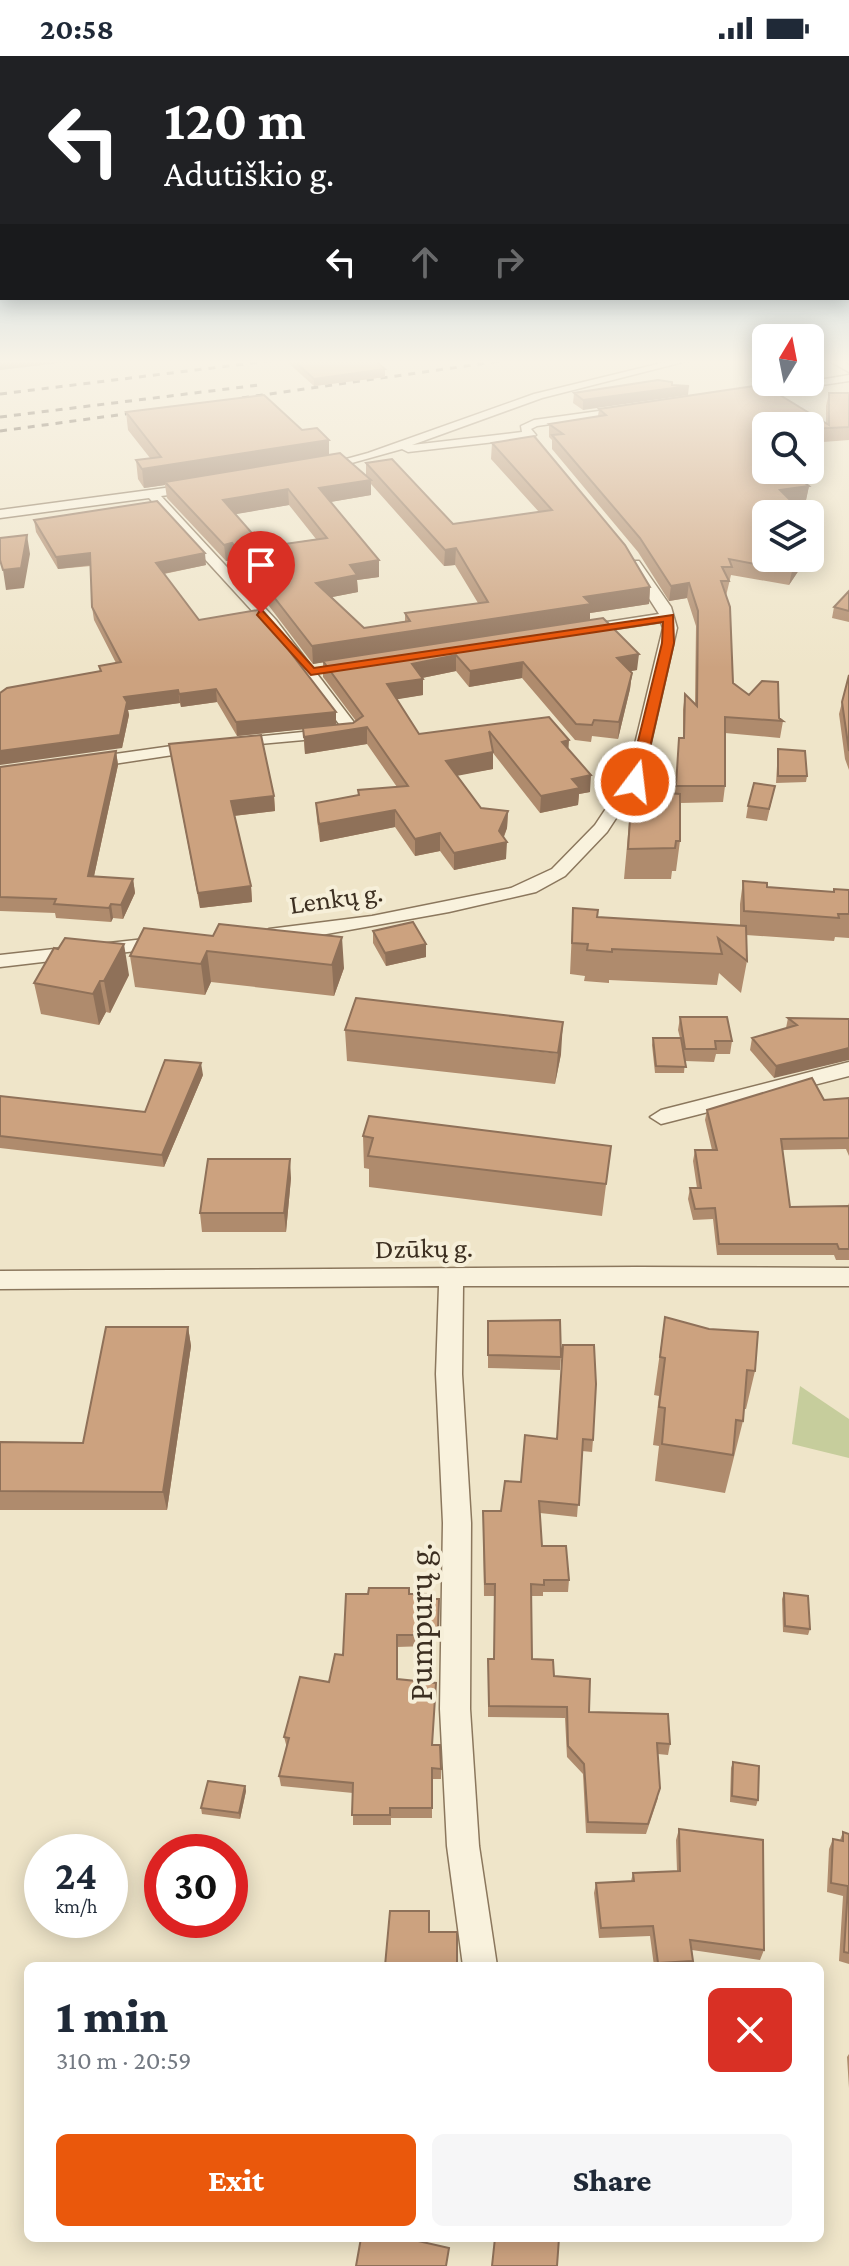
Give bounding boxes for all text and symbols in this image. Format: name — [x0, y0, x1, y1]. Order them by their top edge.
text: 20:58 — [40, 12, 114, 45]
icon: left — [32, 88, 136, 192]
text: 120 m — [164, 89, 306, 151]
text: Adutiškio g. — [164, 154, 334, 194]
icon: left — [319, 240, 363, 284]
icon: ahead — [403, 240, 447, 284]
icon: right — [487, 240, 531, 284]
north arrow — [752, 324, 824, 396]
map controls — [752, 324, 824, 572]
button: search — [752, 412, 824, 484]
button: layers — [752, 500, 824, 572]
pin — [227, 531, 295, 613]
icon: arrive — [239, 543, 283, 587]
position arrow — [593, 740, 677, 824]
street label: Lenkų g. — [287, 876, 385, 920]
street label: Dzūkų g. — [375, 1232, 473, 1264]
street label: Pumpurų g. — [402, 1543, 440, 1701]
speed limit sign: 30 — [144, 1834, 248, 1938]
text: 24 — [55, 1853, 97, 1898]
text: km/h — [54, 1895, 98, 1917]
button: close — [708, 1988, 792, 2072]
text: 1 min — [56, 1989, 168, 2042]
text: 310 m · 20:59 — [56, 2046, 192, 2075]
button: Exit — [56, 2134, 416, 2226]
button: Share — [432, 2134, 792, 2226]

